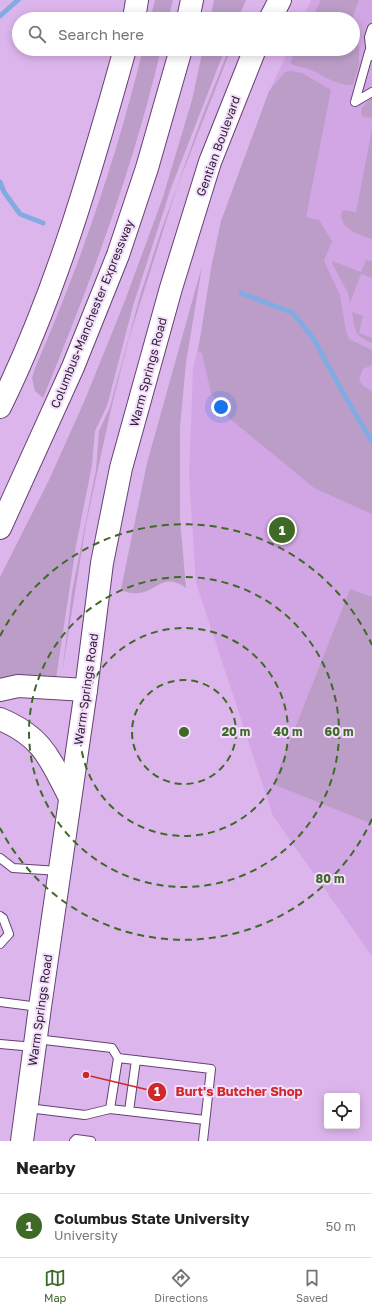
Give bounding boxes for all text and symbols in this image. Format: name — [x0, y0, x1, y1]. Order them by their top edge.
search box — [12, 12, 360, 56]
icon: search — [26, 23, 48, 45]
text: Search here — [58, 25, 144, 43]
street label: Gentian Boulevard — [193, 94, 243, 198]
street label: Columbus-Manchester Expressway — [47, 217, 137, 410]
street label: Warm Springs Road — [126, 316, 170, 428]
your location — [211, 397, 231, 417]
pin: 1 — [269, 515, 295, 545]
street label: Warm Springs Road — [71, 632, 101, 746]
text: 20 m — [222, 724, 250, 739]
text: 40 m — [274, 724, 302, 739]
text: 60 m — [325, 724, 353, 739]
centre of rings — [177, 725, 191, 739]
text: 80 m — [316, 871, 344, 886]
street label: Warm Springs Road — [25, 953, 55, 1067]
callout: Burt's Butcher Shop — [147, 1079, 310, 1104]
text: Burt's Butcher Shop — [176, 1083, 303, 1099]
text: 1 — [154, 1084, 160, 1099]
map controls — [324, 1093, 360, 1129]
button: locate — [324, 1093, 360, 1129]
text: Nearby — [16, 1157, 76, 1178]
text: Columbus State University — [54, 1209, 249, 1227]
text: 1 — [26, 1218, 32, 1234]
text: 50 m — [326, 1218, 356, 1234]
text: University — [54, 1227, 118, 1243]
tab: Map — [44, 1267, 66, 1304]
tab: Directions — [154, 1267, 208, 1304]
tab: Saved — [296, 1267, 328, 1304]

